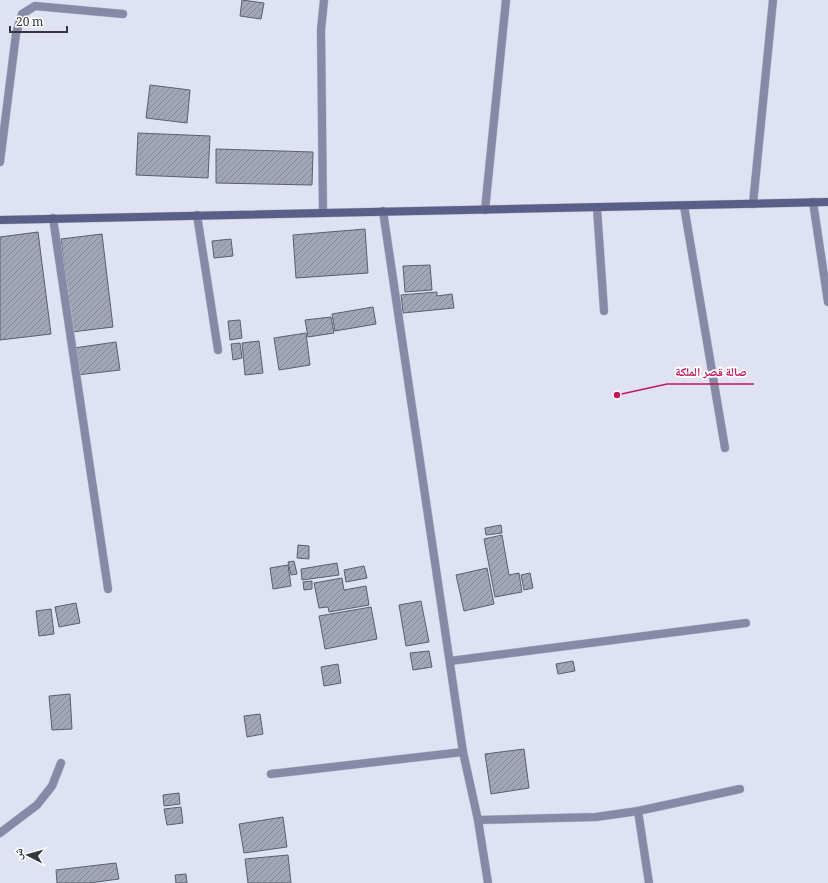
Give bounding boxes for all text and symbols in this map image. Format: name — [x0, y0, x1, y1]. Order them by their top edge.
scale bar — [10, 8, 67, 34]
text: 20 m — [16, 13, 43, 34]
callout: صالة قصر الملكة — [667, 360, 754, 384]
text: صالة قصر الملكة — [675, 363, 747, 384]
north arrow — [8, 835, 48, 875]
text: ش — [9, 847, 30, 861]

